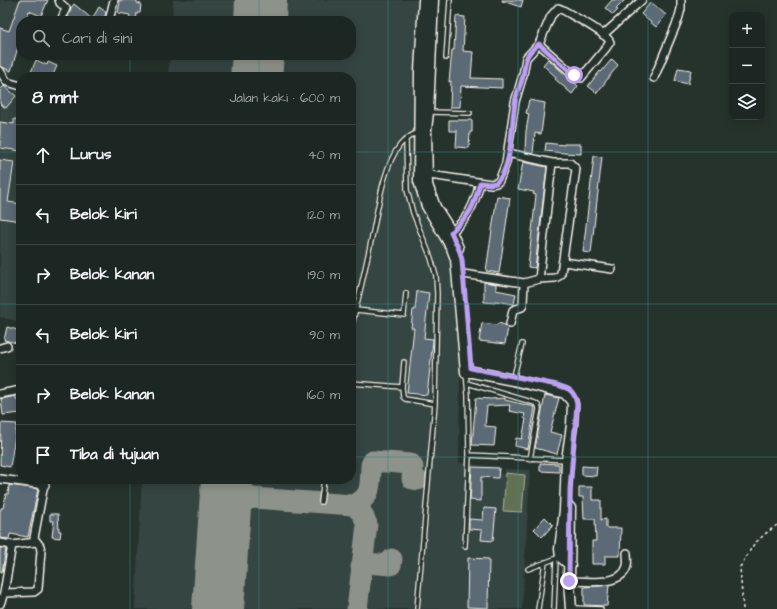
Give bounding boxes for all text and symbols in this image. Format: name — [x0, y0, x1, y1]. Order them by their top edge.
map controls — [729, 12, 765, 120]
button: + — [729, 12, 765, 48]
search box — [16, 16, 356, 60]
icon: search — [30, 27, 52, 49]
text: Cari di sini — [62, 28, 132, 49]
button: − — [729, 48, 765, 84]
route start — [565, 66, 583, 84]
button: layers — [729, 84, 765, 120]
text: 8 mnt — [32, 86, 78, 110]
text: Jalan kaki · 600 m — [229, 89, 340, 107]
icon: ahead — [32, 144, 54, 166]
text: Lurus — [70, 144, 111, 165]
text: 40 m — [308, 146, 340, 164]
icon: left — [32, 204, 54, 226]
text: Belok kiri — [70, 204, 137, 225]
text: 120 m — [307, 206, 340, 224]
icon: right — [32, 264, 54, 286]
text: Belok kanan — [70, 264, 154, 285]
text: 190 m — [307, 266, 340, 284]
icon: left — [32, 324, 54, 346]
text: Belok kiri — [70, 324, 137, 345]
text: 90 m — [309, 326, 340, 344]
icon: right — [32, 384, 54, 406]
text: Belok kanan — [70, 384, 154, 405]
text: 160 m — [307, 386, 340, 404]
icon: arrive — [32, 444, 54, 466]
text: Tiba di tujuan — [70, 444, 159, 465]
route end — [560, 572, 578, 590]

